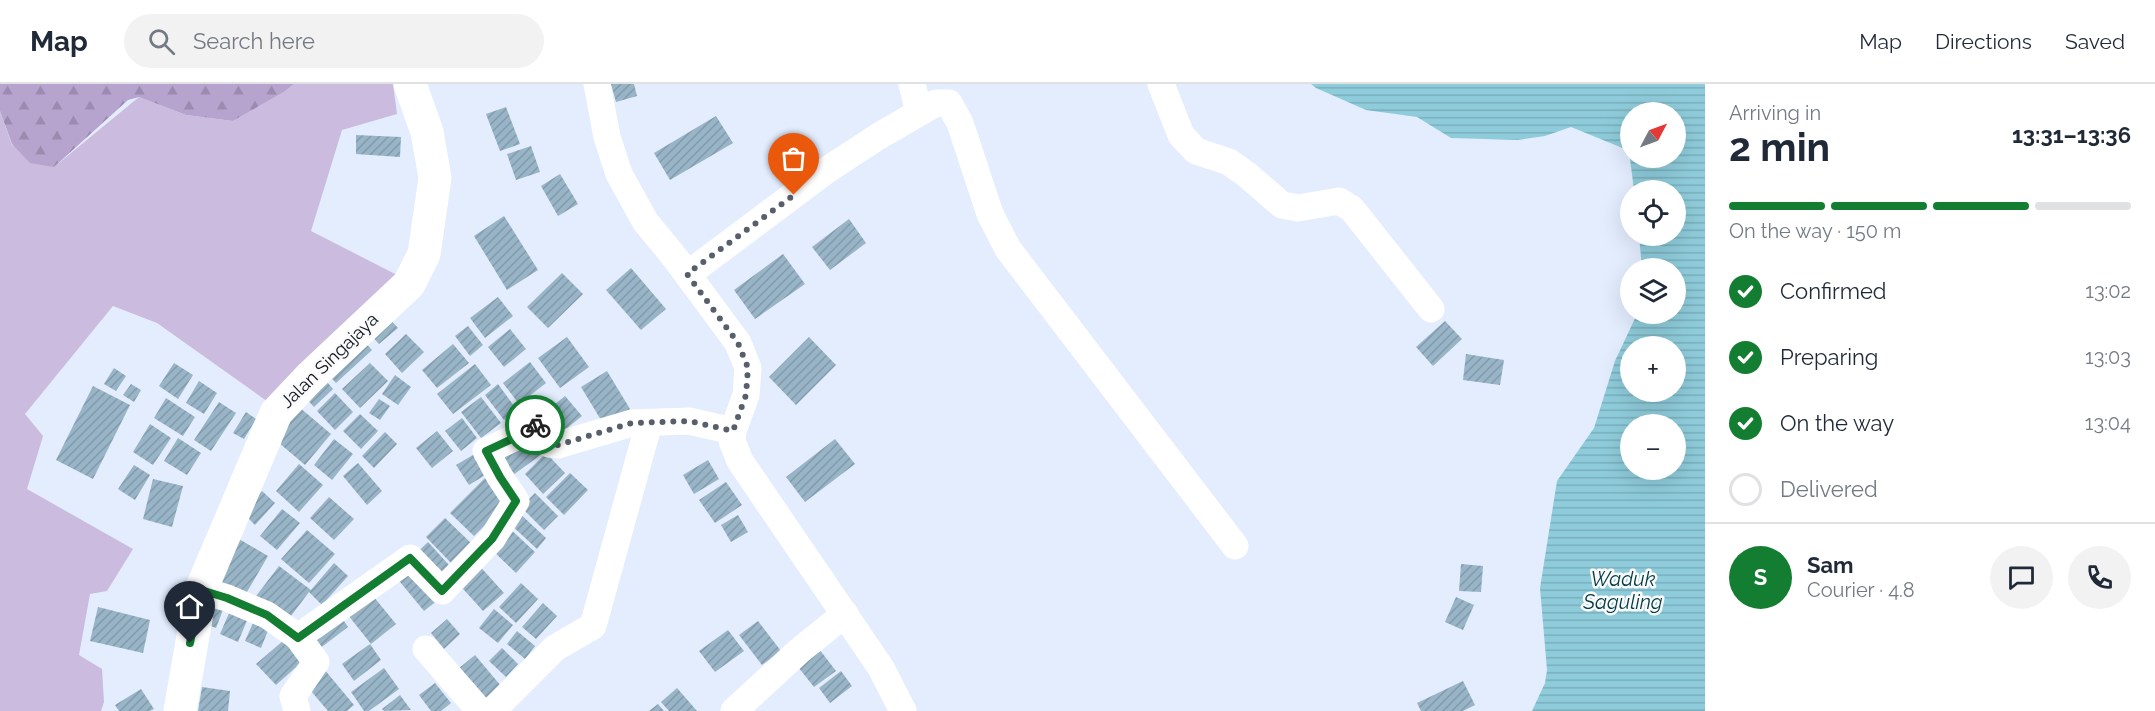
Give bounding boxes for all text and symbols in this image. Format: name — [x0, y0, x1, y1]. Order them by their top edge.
search box — [124, 14, 544, 68]
text: Map — [30, 25, 88, 58]
icon: search — [145, 25, 178, 58]
text: Search here — [193, 28, 315, 54]
text: Map — [1859, 29, 1902, 54]
text: Directions — [1935, 29, 2032, 54]
text: Saved — [2065, 29, 2125, 54]
text: Arriving in — [1729, 101, 1821, 125]
north arrow — [1620, 102, 1686, 168]
map controls — [1620, 102, 1686, 480]
text: 13:31–13:36 — [2012, 122, 2131, 148]
text: 2 min — [1729, 124, 1830, 170]
pin — [768, 133, 819, 195]
icon: bag — [777, 142, 810, 175]
button: locate — [1620, 180, 1686, 246]
text: On the way · 150 m — [1729, 219, 1901, 243]
button: layers — [1620, 258, 1686, 324]
icon: check — [1729, 275, 1762, 308]
text: Confirmed — [1780, 278, 1887, 304]
text: 13:02 — [2085, 279, 2131, 303]
street label: Jalan Singajaya — [276, 308, 382, 412]
button: + — [1620, 336, 1686, 402]
icon: check — [1729, 341, 1762, 374]
text: Preparing — [1780, 344, 1878, 370]
text: 13:03 — [2085, 345, 2131, 369]
courier — [505, 395, 565, 455]
icon: check — [1729, 407, 1762, 440]
icon: bike — [519, 409, 552, 442]
text: On the way — [1780, 410, 1894, 436]
text: 13:04 — [2085, 411, 2131, 435]
button: − — [1620, 414, 1686, 480]
text: Delivered — [1780, 476, 1878, 502]
button: chat — [1990, 546, 2053, 609]
button: phone — [2068, 546, 2131, 609]
text: Sam — [1807, 552, 1854, 578]
text: S — [1754, 564, 1767, 590]
water label: Waduk Saguling — [1582, 567, 1663, 614]
text: Courier · 4.8 — [1807, 578, 1915, 602]
pin — [164, 581, 215, 643]
icon: home — [173, 590, 206, 623]

